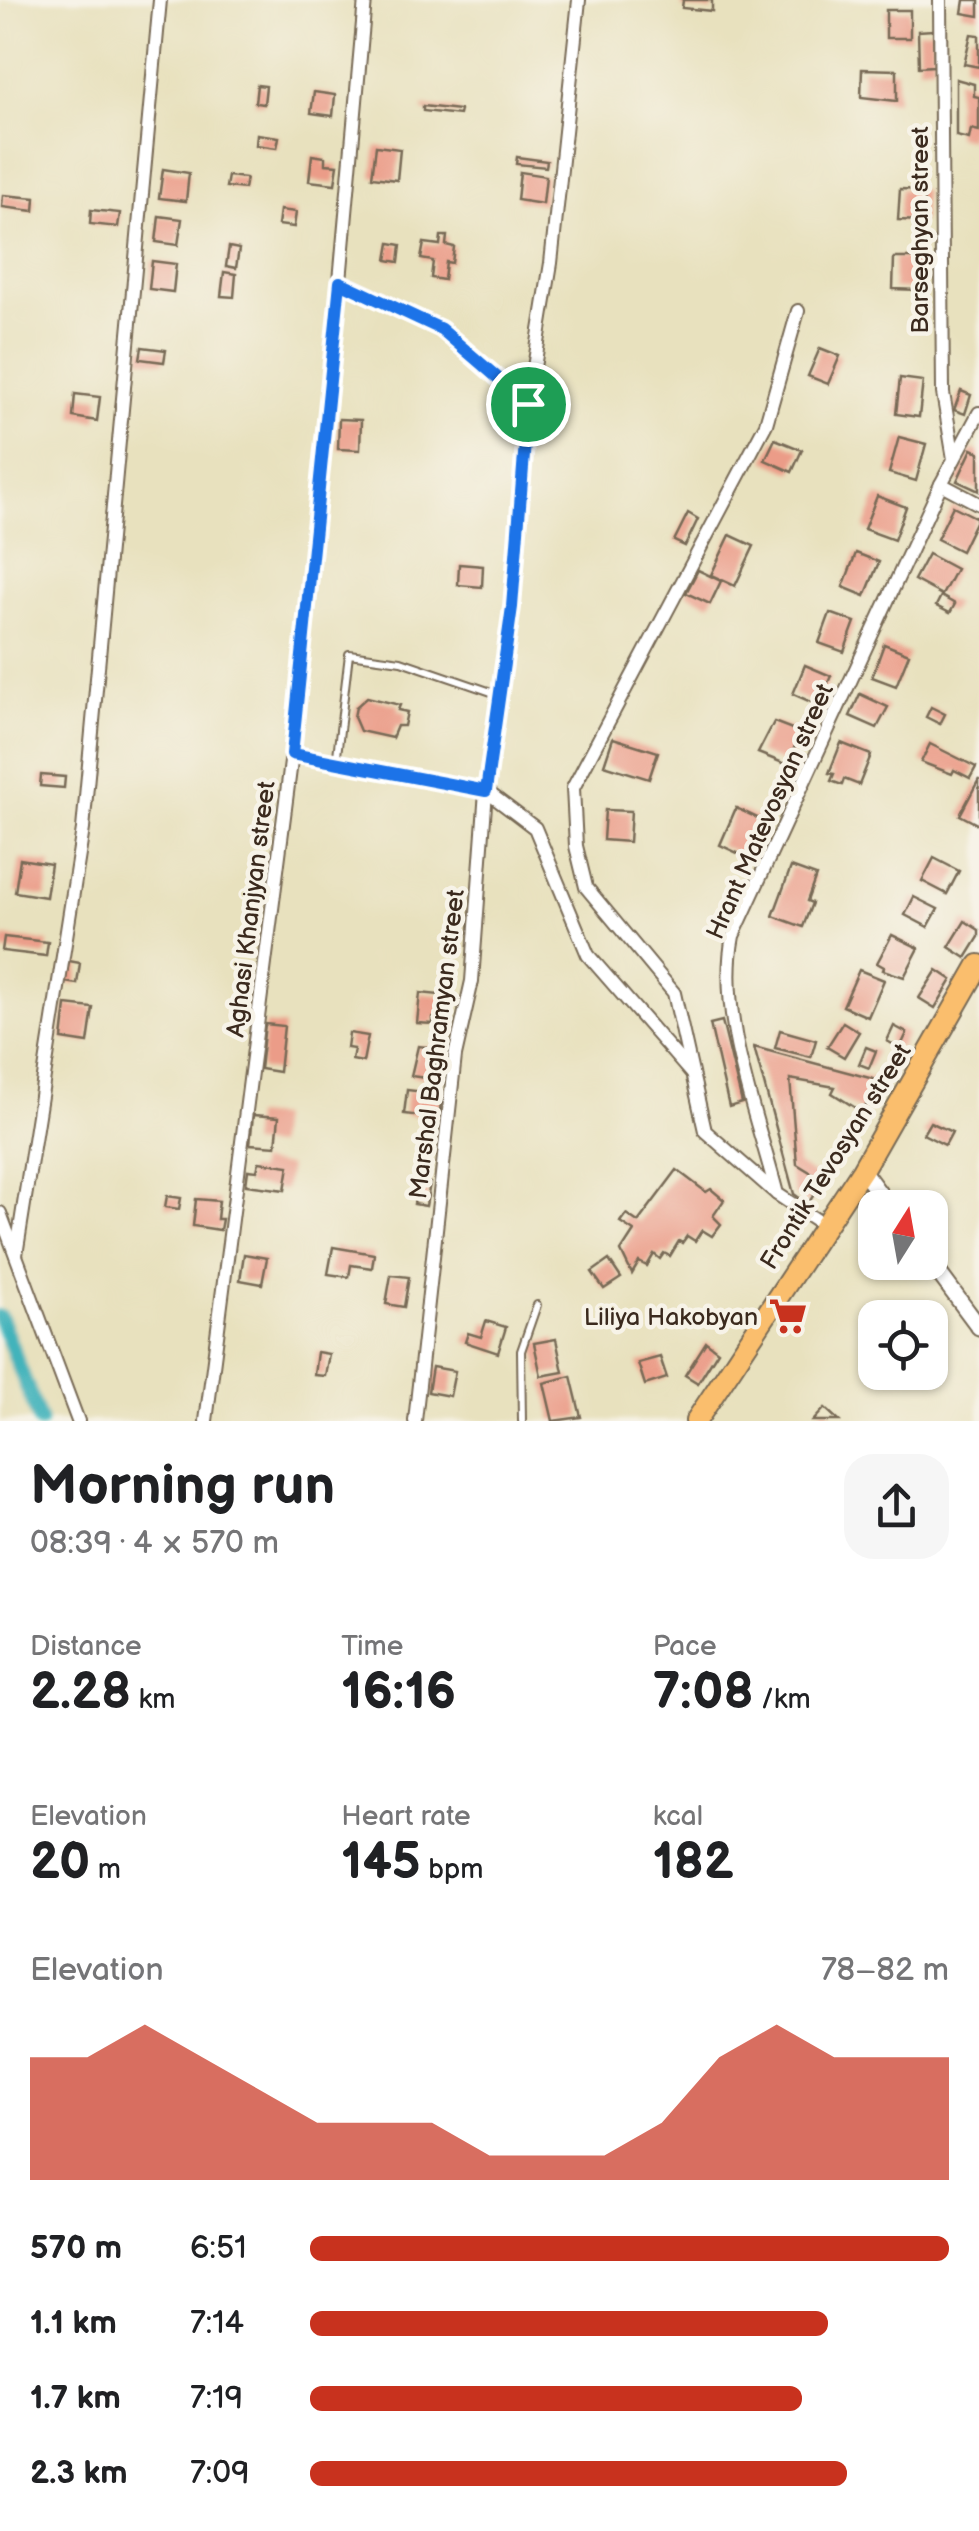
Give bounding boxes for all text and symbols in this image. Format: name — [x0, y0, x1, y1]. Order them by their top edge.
street label: Barseghyan street — [905, 126, 936, 334]
pin — [486, 362, 571, 447]
icon: arrive — [501, 377, 556, 432]
street label: Hrant Matevosyan street — [700, 679, 841, 944]
street label: Aghasi Khanjyan street — [220, 779, 283, 1039]
street label: Marshal Baghramyan street — [403, 887, 472, 1201]
street label: Frontik Tevosyan street — [754, 1038, 919, 1276]
north arrow — [858, 1190, 948, 1280]
map controls — [858, 1190, 948, 1390]
supermarket icon: Liliya Hakobyan — [767, 1295, 809, 1337]
button: locate — [858, 1300, 948, 1390]
place label: Liliya Hakobyan — [584, 1302, 758, 1333]
text: Morning run — [30, 1453, 335, 1520]
button: share — [844, 1454, 949, 1559]
text: 08:39 · 4 × 570 m — [30, 1524, 279, 1563]
text: Distance — [30, 1630, 142, 1663]
text: Time — [341, 1630, 403, 1663]
text: Pace — [653, 1630, 717, 1663]
text: 2.28 — [30, 1663, 131, 1723]
text: 16:16 — [341, 1663, 456, 1723]
text: 7:08 — [653, 1663, 753, 1723]
text: km — [131, 1683, 175, 1716]
text: /km — [753, 1683, 811, 1716]
text: Elevation — [30, 1800, 147, 1833]
text: Heart rate — [341, 1800, 471, 1833]
text: kcal — [653, 1800, 703, 1833]
text: 20 — [30, 1833, 90, 1893]
text: 145 — [341, 1833, 421, 1893]
text: 182 — [653, 1833, 734, 1893]
text: m — [90, 1853, 121, 1886]
text: bpm — [421, 1853, 483, 1886]
text: Elevation — [30, 1951, 163, 1990]
text: 78–82 m — [821, 1951, 949, 1990]
text: 570 m — [30, 2229, 122, 2268]
text: 6:51 — [190, 2229, 247, 2268]
text: 1.1 km — [30, 2304, 117, 2343]
text: 7:14 — [190, 2304, 244, 2343]
text: 1.7 km — [30, 2379, 121, 2418]
text: 7:19 — [190, 2379, 243, 2418]
text: 2.3 km — [30, 2454, 128, 2493]
text: 7:09 — [190, 2454, 250, 2493]

